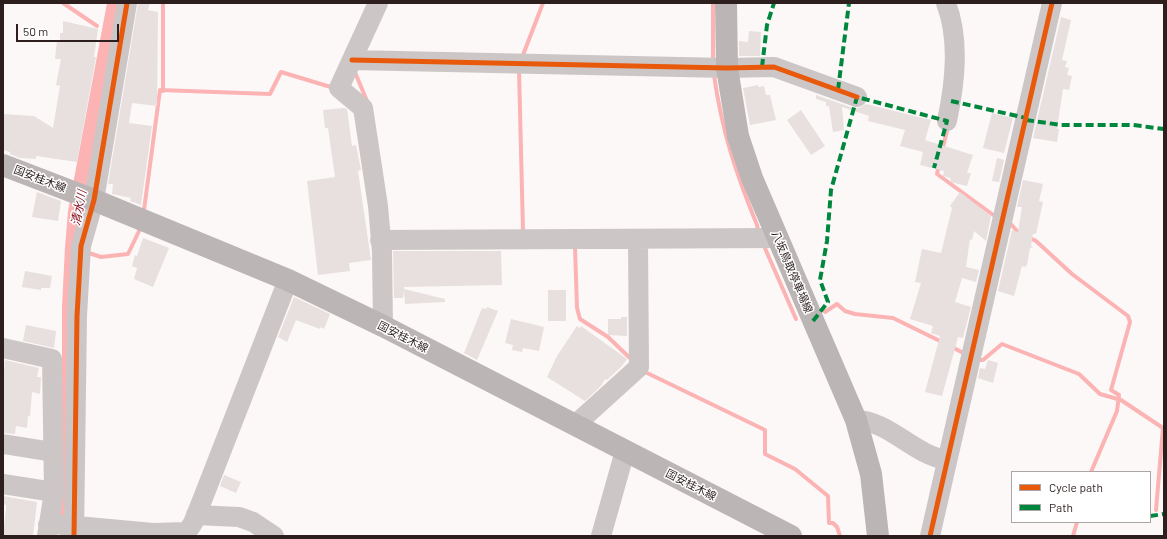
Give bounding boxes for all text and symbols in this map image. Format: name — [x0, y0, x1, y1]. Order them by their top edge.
scale bar — [18, 16, 121, 42]
text: 50 m — [23, 24, 48, 38]
street label: 国安桂木線 — [12, 163, 68, 195]
water label: 清水川 — [68, 189, 90, 227]
street label: 八坂鳥取停車場線 — [769, 229, 815, 315]
street label: 国安桂木線 — [376, 319, 430, 355]
street label: 国安桂木線 — [664, 467, 718, 503]
legend — [1011, 471, 1151, 523]
text: Cycle path — [1049, 480, 1103, 494]
text: Path — [1049, 500, 1073, 514]

